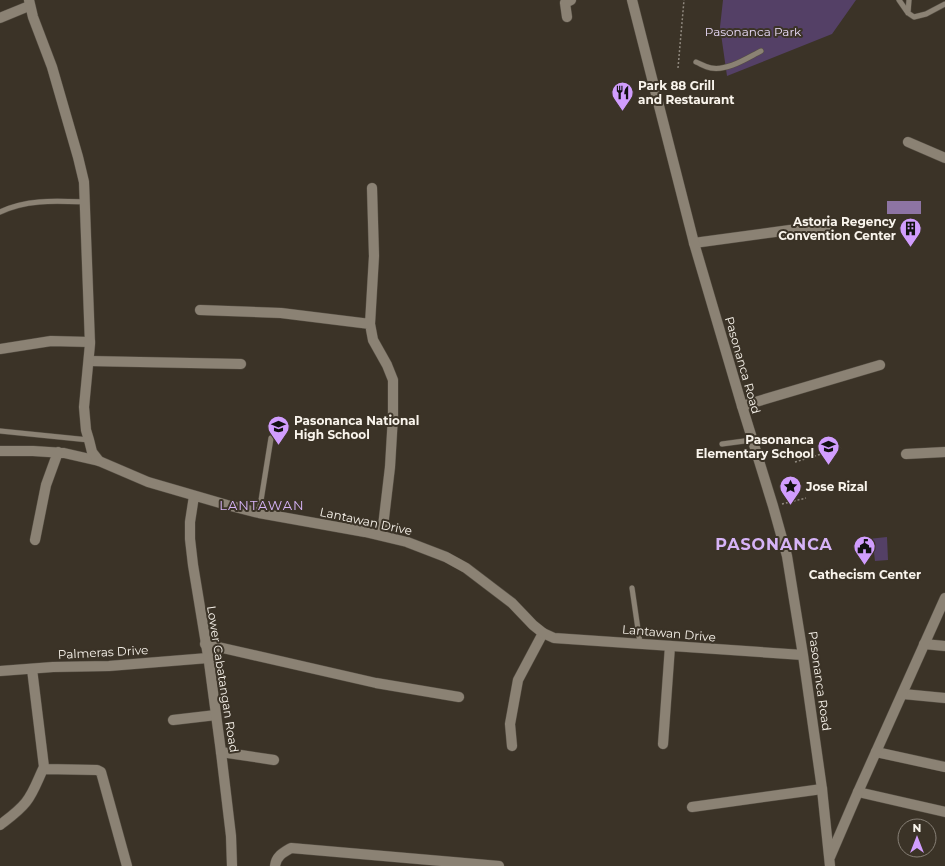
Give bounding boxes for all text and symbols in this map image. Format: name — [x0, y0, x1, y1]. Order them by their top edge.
park label: Pasonanca Park — [705, 24, 802, 39]
place label: Park 88 Grill and Restaurant — [638, 78, 735, 107]
restaurant icon: Park 88 Grill and Restaurant — [610, 79, 636, 112]
place label: Astoria Regency Convention Center — [778, 214, 897, 243]
building icon: Astoria Regency Convention Center — [898, 215, 924, 248]
street label: Pasonanca Road — [722, 315, 764, 415]
place label: Pasonanca National High School — [294, 413, 419, 442]
school or university icon: Pasonanca National High School — [266, 414, 292, 447]
place label: Pasonanca Elementary School — [696, 432, 814, 461]
school or university icon: Pasonanca Elementary School — [816, 433, 842, 466]
place icon: Jose Rizal — [778, 473, 804, 506]
place label: Jose Rizal — [805, 479, 868, 494]
district label: LANTAWAN — [219, 497, 305, 513]
street label: Lantawan Drive — [318, 504, 414, 538]
public building icon: Cathecism Center — [852, 534, 878, 567]
district label: PASONANCA — [715, 535, 833, 554]
place label: Cathecism Center — [809, 567, 921, 582]
street label: Lower Cabatangan Road — [204, 605, 242, 753]
street label: Lantawan Drive — [622, 621, 716, 645]
street label: Pasonanca Road — [806, 630, 834, 732]
street label: Palmeras Drive — [57, 642, 149, 662]
north arrow — [897, 818, 937, 858]
text: N — [913, 821, 921, 835]

